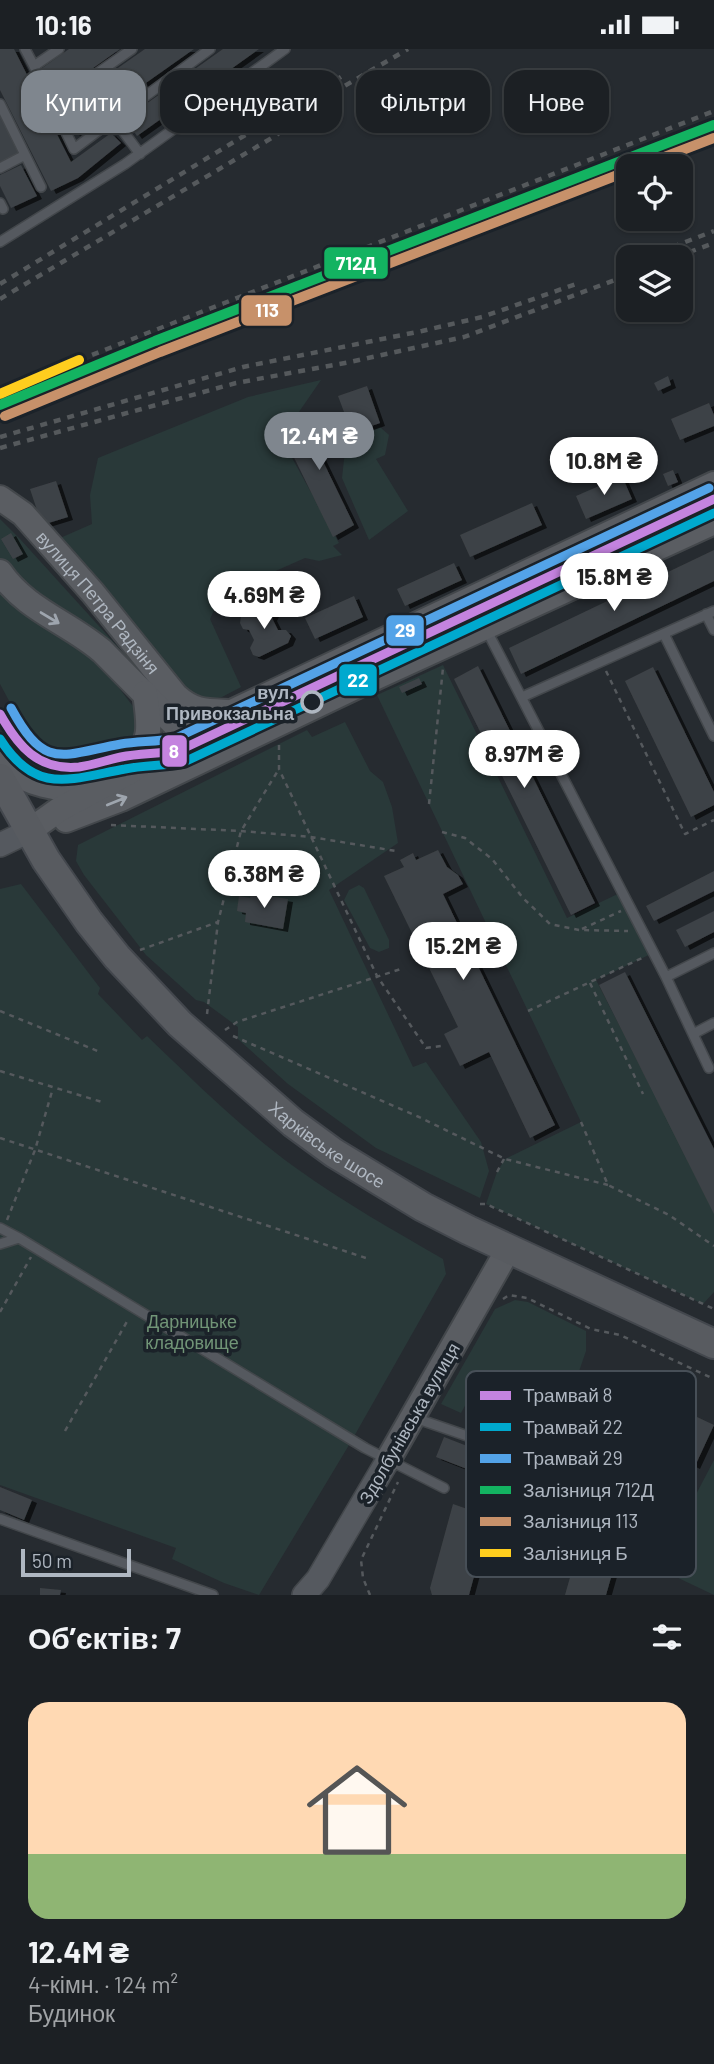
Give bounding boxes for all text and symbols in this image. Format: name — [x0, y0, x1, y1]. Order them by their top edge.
text: 10:16 — [35, 9, 92, 40]
chip: Купити — [21, 70, 146, 133]
chip: Орендувати — [160, 70, 342, 133]
chip: Фільтри — [356, 70, 490, 133]
chip: Нове — [504, 70, 609, 133]
map controls — [616, 154, 693, 322]
button: locate — [616, 154, 693, 231]
button: layers — [616, 245, 693, 322]
line badge: 712Д — [323, 246, 389, 280]
text: 712Д — [336, 251, 377, 274]
line badge: 113 — [240, 294, 293, 327]
text: 113 — [255, 298, 279, 321]
pin: 12.4M ₴ — [254, 413, 384, 472]
text: 12.4M ₴ — [280, 421, 358, 449]
pin: 10.8M ₴ — [539, 437, 669, 497]
text: 10.8M ₴ — [566, 446, 642, 474]
street label: вулиця Петра Радзіня — [32, 526, 165, 678]
pin: 15.8M ₴ — [549, 553, 679, 613]
text: 15.8M ₴ — [576, 562, 652, 590]
pin: 4.69M ₴ — [199, 571, 329, 631]
text: 4.69M ₴ — [223, 580, 305, 608]
one-way arrow — [40, 611, 60, 625]
line badge: 29 — [385, 614, 425, 647]
text: 29 — [395, 618, 415, 641]
line badge: 22 — [338, 663, 378, 697]
text: 22 — [347, 668, 369, 691]
place label: вул. Привокзальна — [166, 681, 295, 724]
marker: вул. Привокзальна — [301, 691, 323, 713]
pin: 8.97M ₴ — [459, 731, 589, 790]
line badge: 8 — [161, 734, 188, 768]
text: 8 — [169, 739, 179, 762]
text: 8.97M ₴ — [485, 739, 563, 767]
one-way arrow — [105, 793, 127, 806]
pin: 6.38M ₴ — [199, 851, 329, 910]
text: 6.38M ₴ — [224, 859, 304, 887]
pin: 15.2M ₴ — [398, 923, 528, 982]
text: 15.2M ₴ — [425, 931, 501, 959]
street label: Харківське шосе — [265, 1096, 389, 1193]
park label: Дарницьке кладовище — [145, 1310, 239, 1353]
street label: Здолбунівська вулиця — [354, 1339, 464, 1507]
legend — [466, 1371, 696, 1577]
text: Трамвай 8 — [523, 1383, 613, 1406]
text: Трамвай 22 — [523, 1415, 623, 1438]
text: Трамвай 29 — [523, 1446, 623, 1469]
text: Залізниця 712Д — [523, 1478, 654, 1501]
text: Залізниця 113 — [523, 1509, 638, 1532]
text: Залізниця Б — [523, 1541, 628, 1564]
scale bar — [21, 1546, 131, 1578]
text: 50 m — [32, 1549, 72, 1572]
icon: filters — [648, 1618, 686, 1656]
text: Об’єктів: 7 — [28, 1619, 181, 1655]
icon: home — [294, 1747, 420, 1873]
text: 12.4M ₴ — [28, 1933, 129, 1969]
text: 4-кімн. · 124 m² — [28, 1970, 178, 1998]
text: Будинок — [28, 1999, 115, 2027]

